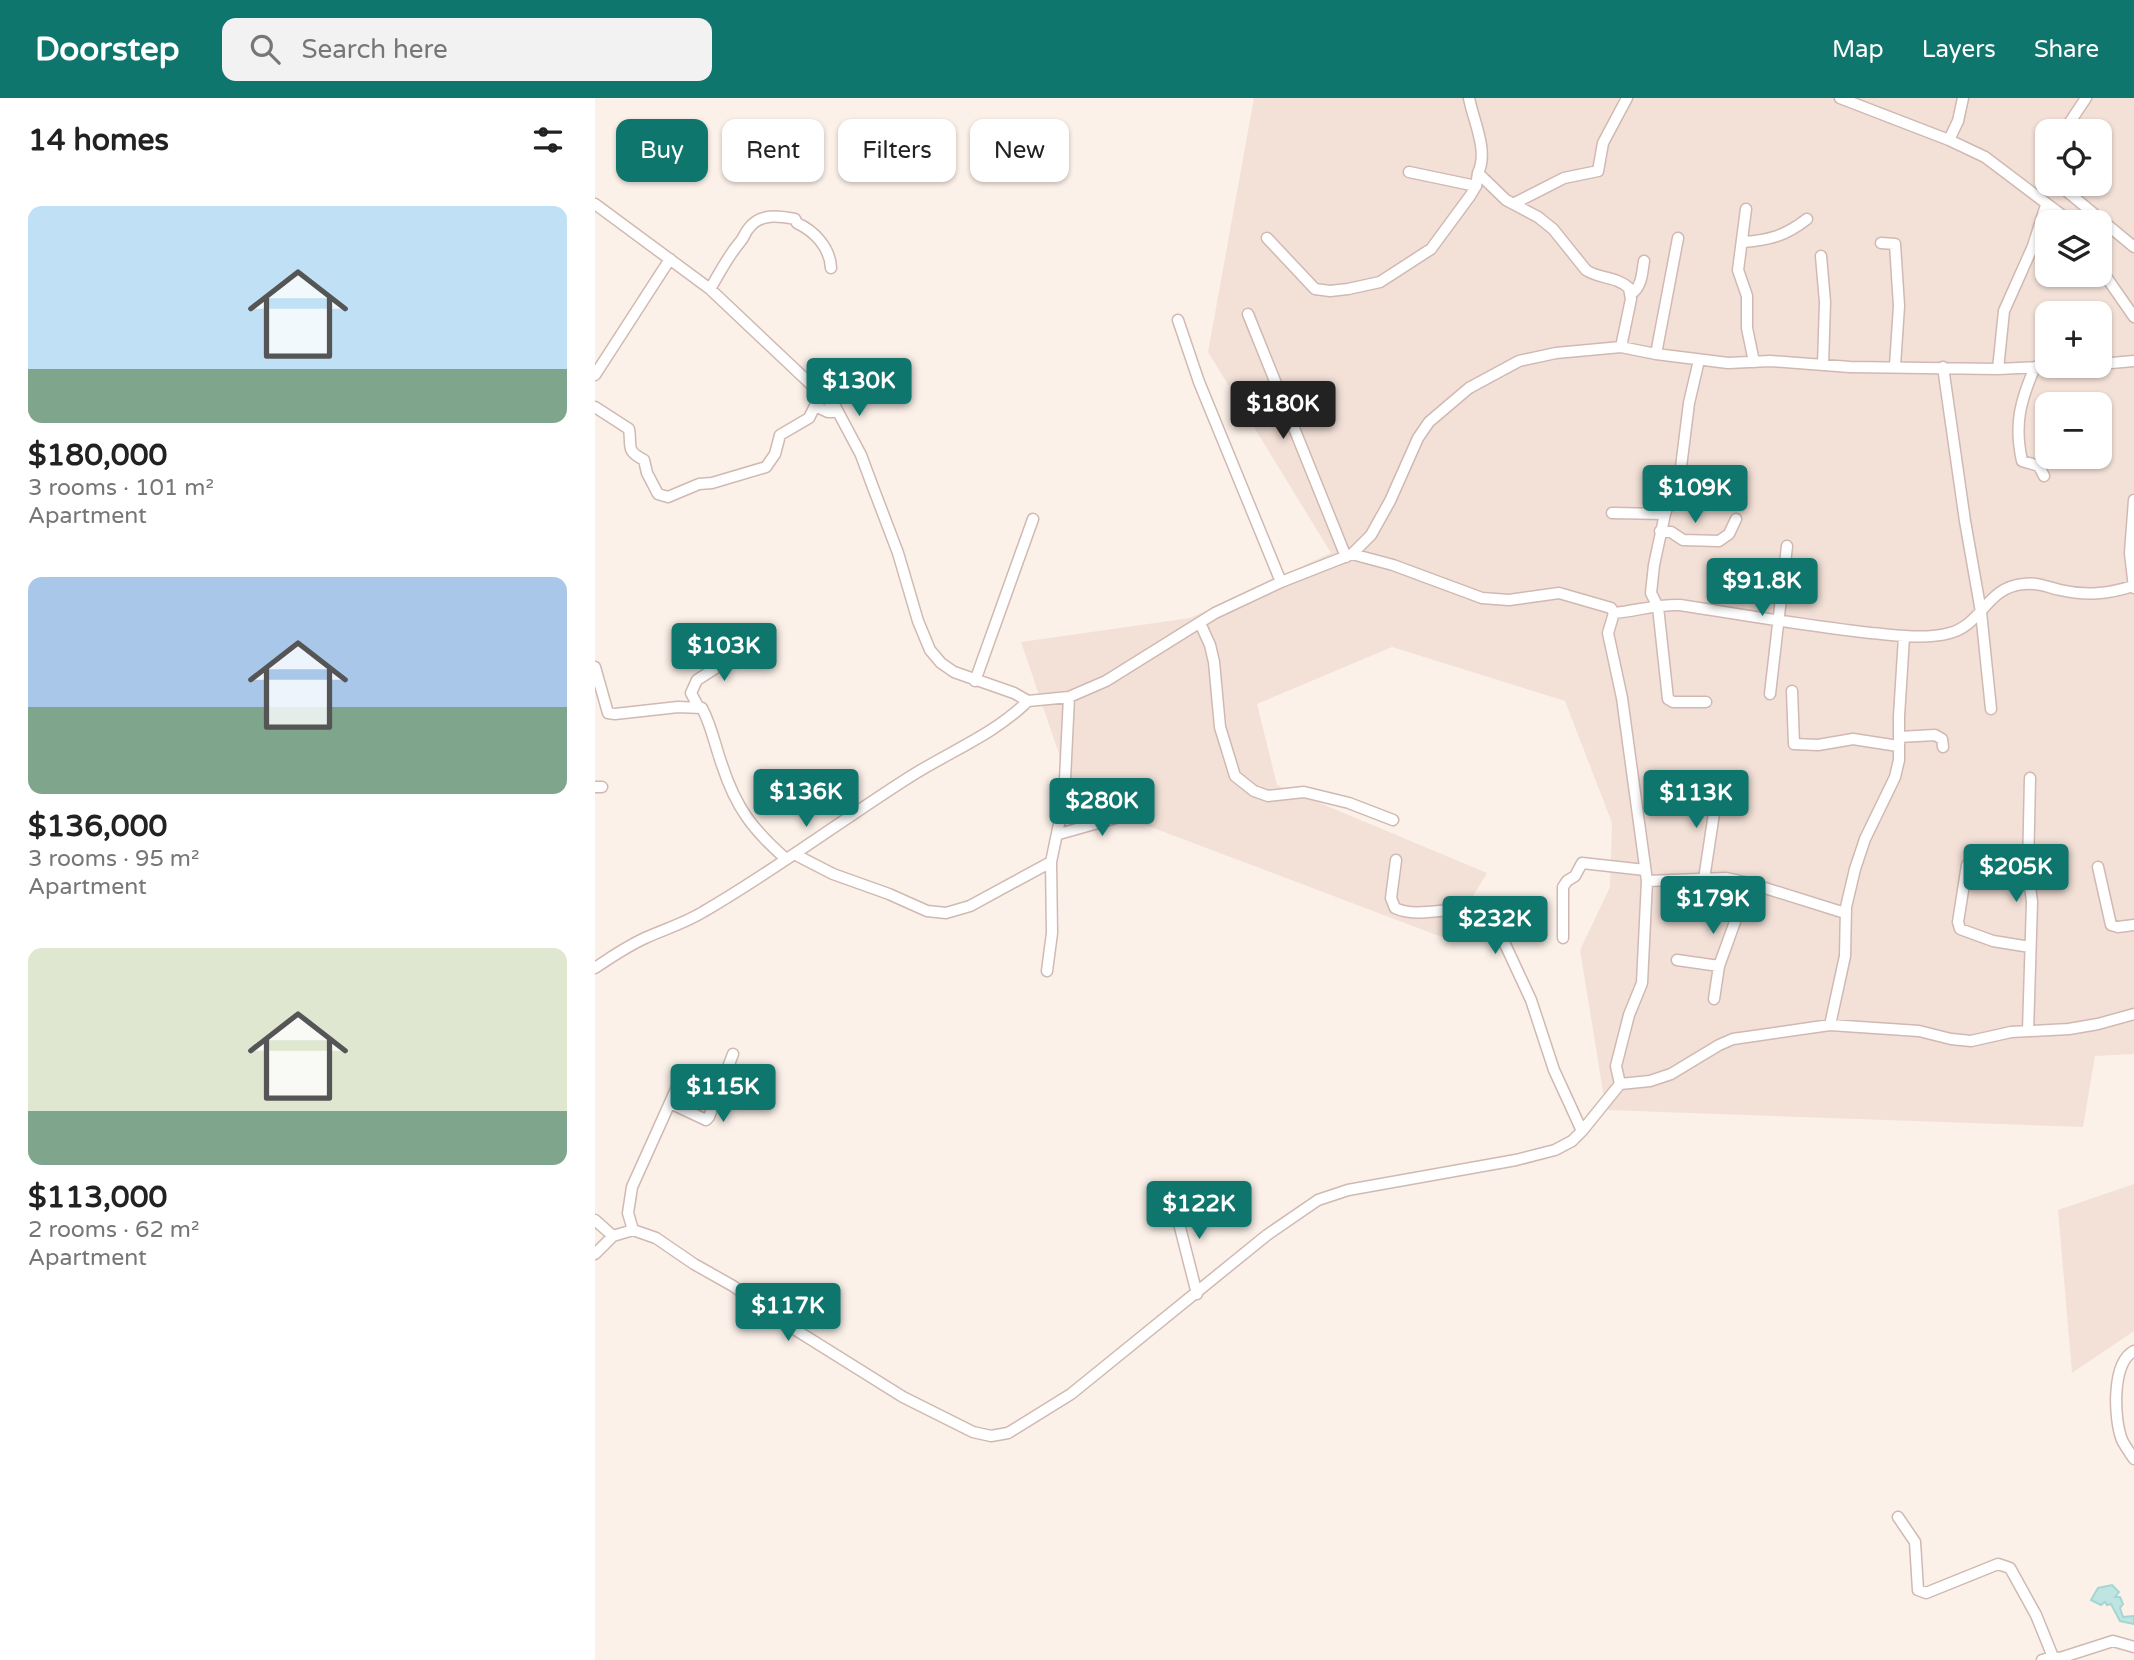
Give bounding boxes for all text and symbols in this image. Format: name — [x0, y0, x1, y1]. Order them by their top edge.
search box — [222, 18, 712, 81]
text: Doorstep — [35, 30, 180, 69]
icon: search — [246, 30, 284, 68]
text: Search here — [302, 34, 448, 65]
text: Map — [1832, 35, 1884, 64]
text: Layers — [1922, 35, 1996, 64]
text: Share — [2034, 35, 2099, 64]
chip: Buy — [616, 119, 708, 182]
chip: Rent — [722, 119, 824, 182]
chip: Filters — [838, 119, 956, 182]
chip: New — [970, 119, 1069, 182]
map controls — [2035, 119, 2112, 469]
button: locate — [2035, 119, 2112, 196]
icon: filters — [529, 121, 567, 159]
text: 14 homes — [28, 122, 169, 159]
button: layers — [2035, 210, 2112, 287]
icon: home — [235, 251, 361, 377]
button: + — [2035, 301, 2112, 378]
pin: $130K — [810, 358, 908, 418]
text: $130K — [823, 367, 895, 395]
pin: $180K — [1234, 382, 1332, 441]
text: $180K — [1247, 390, 1319, 418]
button: − — [2035, 392, 2112, 469]
text: $180,000 — [28, 437, 167, 474]
pin: $109K — [1646, 466, 1744, 525]
text: 3 rooms · 101 m² — [28, 474, 214, 502]
text: $109K — [1659, 474, 1731, 502]
text: Apartment — [28, 502, 147, 530]
pin: $91.8K — [1705, 559, 1819, 618]
text: $91.8K — [1723, 567, 1801, 595]
icon: home — [235, 622, 361, 748]
pin: $103K — [675, 624, 773, 683]
text: $103K — [688, 632, 760, 660]
pin: $136K — [757, 770, 855, 829]
pin: $113K — [1647, 770, 1745, 830]
text: $136K — [770, 778, 842, 806]
pin: $280K — [1053, 778, 1151, 838]
text: $113K — [1660, 779, 1732, 807]
text: $280K — [1066, 787, 1138, 815]
text: $136,000 — [28, 808, 167, 845]
pin: $205K — [1967, 844, 2065, 904]
text: 3 rooms · 95 m² — [28, 845, 199, 873]
text: $205K — [1980, 853, 2052, 881]
text: Apartment — [28, 873, 147, 901]
pin: $179K — [1664, 876, 1762, 936]
text: $179K — [1677, 885, 1749, 913]
pin: $232K — [1446, 896, 1544, 956]
text: $232K — [1459, 905, 1531, 933]
icon: home — [235, 993, 361, 1119]
pin: $115K — [674, 1065, 772, 1124]
text: $115K — [687, 1073, 759, 1101]
text: $113,000 — [28, 1179, 167, 1216]
pin: $122K — [1150, 1182, 1248, 1241]
text: $122K — [1163, 1190, 1235, 1218]
text: 2 rooms · 62 m² — [28, 1216, 199, 1244]
text: Apartment — [28, 1244, 147, 1272]
pin: $117K — [739, 1284, 837, 1343]
text: $117K — [752, 1292, 824, 1320]

